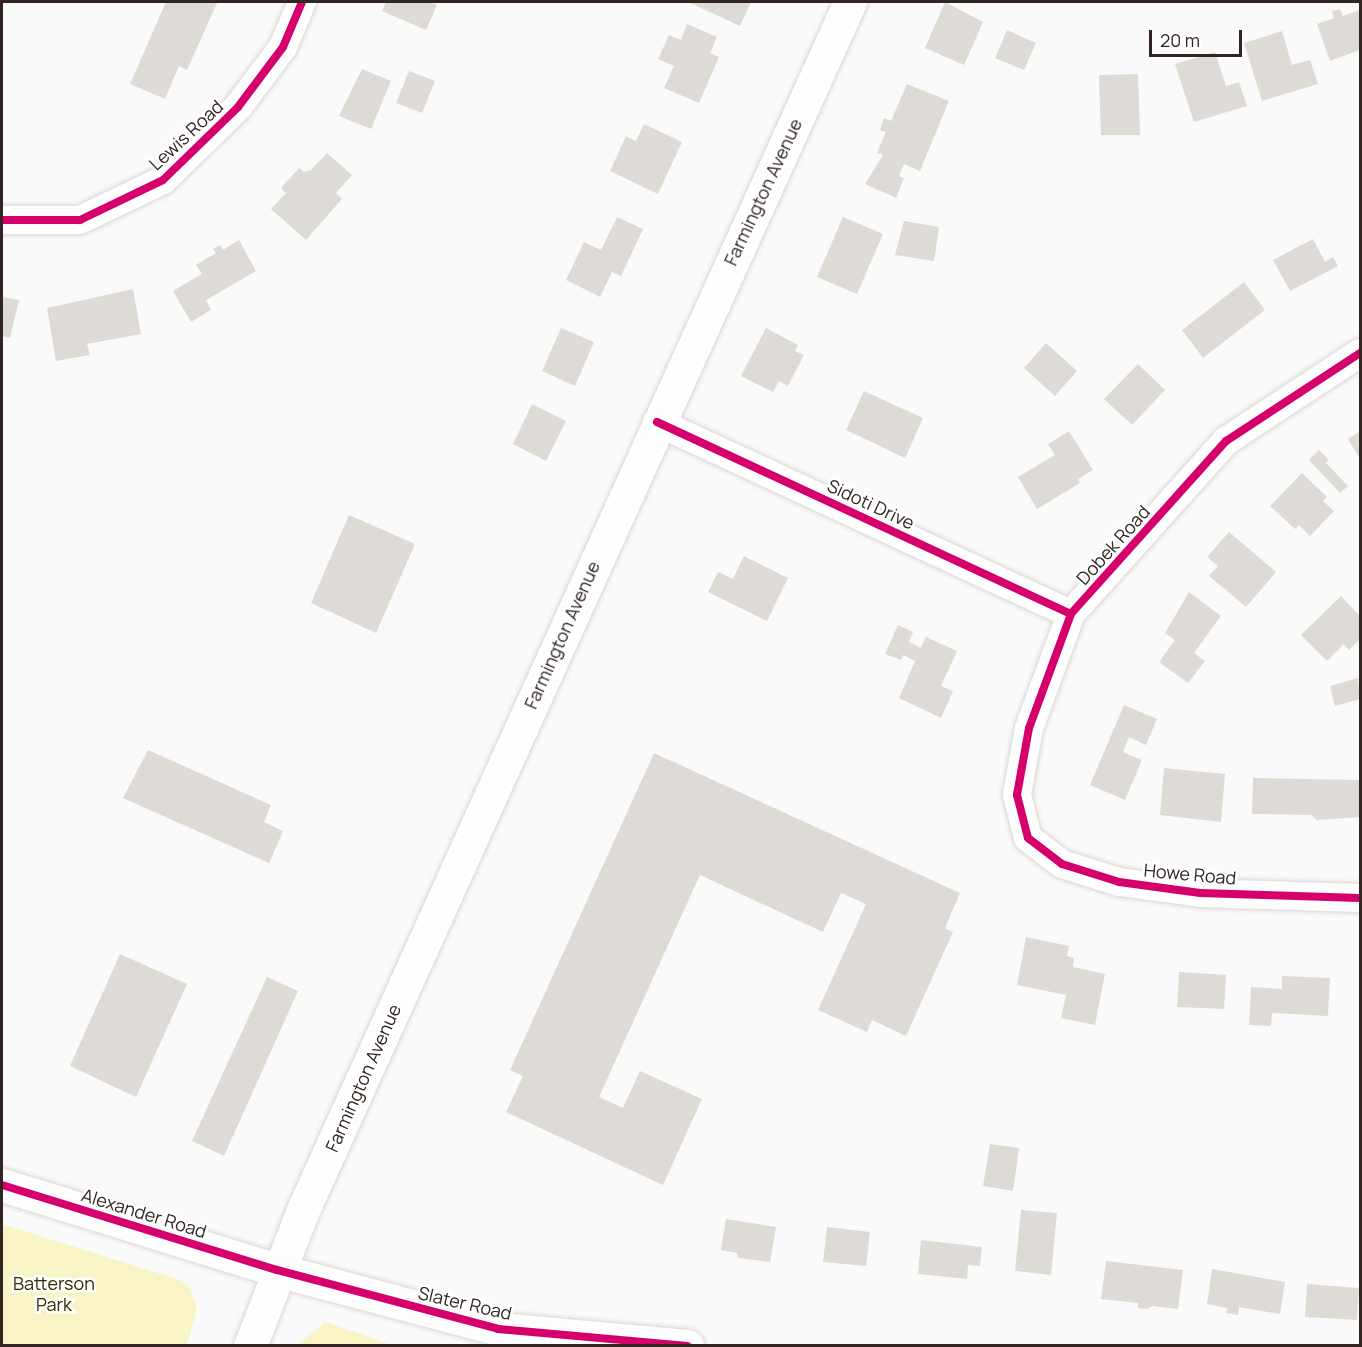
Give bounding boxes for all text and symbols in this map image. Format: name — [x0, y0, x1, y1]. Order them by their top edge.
scale bar — [1152, 18, 1245, 56]
text: 20 m — [1160, 28, 1200, 52]
street label: Lewis Road — [145, 95, 227, 175]
street label: Farmington Avenue — [720, 115, 806, 269]
street label: Sidoti Drive — [824, 474, 918, 534]
street label: Dobek Road — [1072, 501, 1154, 589]
street label: Farmington Avenue — [520, 558, 604, 712]
street label: Howe Road — [1143, 859, 1237, 889]
street label: Farmington Avenue — [321, 1001, 405, 1155]
street label: Alexander Road — [79, 1184, 209, 1242]
park label: Batterson Park — [13, 1273, 95, 1316]
street label: Slater Road — [416, 1282, 514, 1324]

